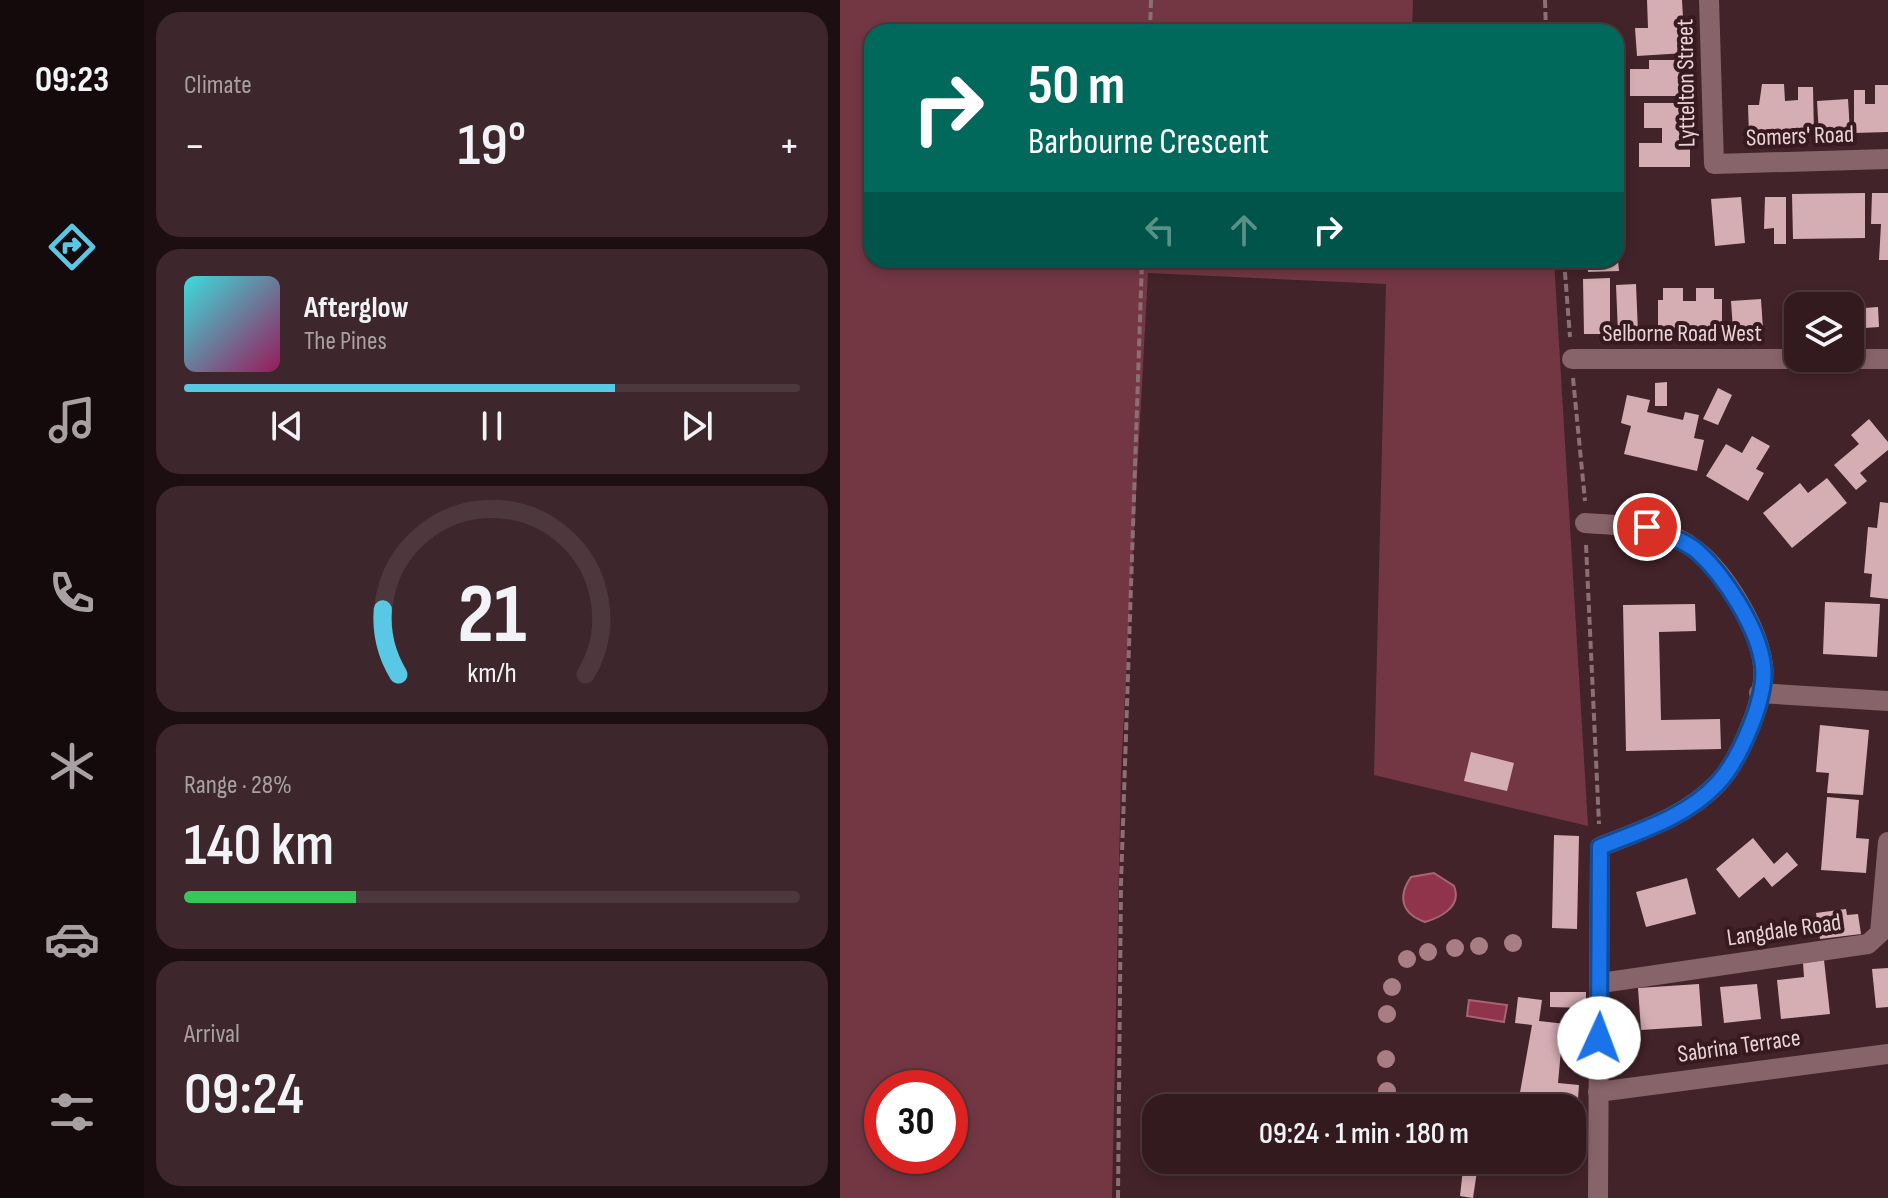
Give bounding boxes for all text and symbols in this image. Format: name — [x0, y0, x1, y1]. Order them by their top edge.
street label: Lyttelton Street — [1670, 19, 1702, 147]
text: 50 m — [1028, 53, 1125, 120]
icon: right — [896, 56, 1000, 160]
text: 09:23 — [35, 59, 109, 102]
text: Climate — [184, 70, 252, 101]
text: 19° — [458, 110, 526, 182]
text: − — [184, 120, 206, 173]
text: + — [778, 120, 800, 173]
street label: Somers' Road — [1746, 120, 1854, 152]
text: Barbourne Crescent — [1028, 121, 1269, 164]
icon: left — [1138, 208, 1182, 252]
icon: ahead — [1222, 208, 1266, 252]
icon: right — [1306, 208, 1350, 252]
icon: directions — [44, 219, 100, 275]
text: Afterglow — [304, 290, 409, 326]
map controls — [1784, 292, 1864, 372]
button: layers — [1784, 292, 1864, 372]
street label: Selborne Road West — [1602, 319, 1762, 348]
text: The Pines — [304, 326, 387, 357]
icon: music — [44, 392, 100, 448]
icon: previous — [265, 404, 309, 448]
icon: pause — [470, 404, 514, 448]
icon: next — [675, 404, 719, 448]
pin — [1613, 493, 1681, 561]
icon: arrive — [1625, 505, 1669, 549]
icon: phone — [44, 565, 100, 621]
text: 21 — [457, 566, 527, 666]
text: km/h — [467, 656, 517, 691]
icon: climate — [44, 738, 100, 794]
text: Range · 28% — [184, 770, 292, 801]
text: 140 km — [184, 810, 334, 882]
street label: Langdale Road — [1725, 908, 1843, 952]
icon: car — [44, 911, 100, 967]
position arrow — [1557, 996, 1641, 1080]
text: Arrival — [184, 1019, 240, 1050]
street label: Sabrina Terrace — [1676, 1023, 1802, 1069]
text: 09:24 — [184, 1059, 304, 1131]
speed limit sign: 30 — [864, 1070, 968, 1174]
icon: filters — [44, 1084, 100, 1140]
text: 09:24 · 1 min · 180 m — [1259, 1116, 1469, 1152]

